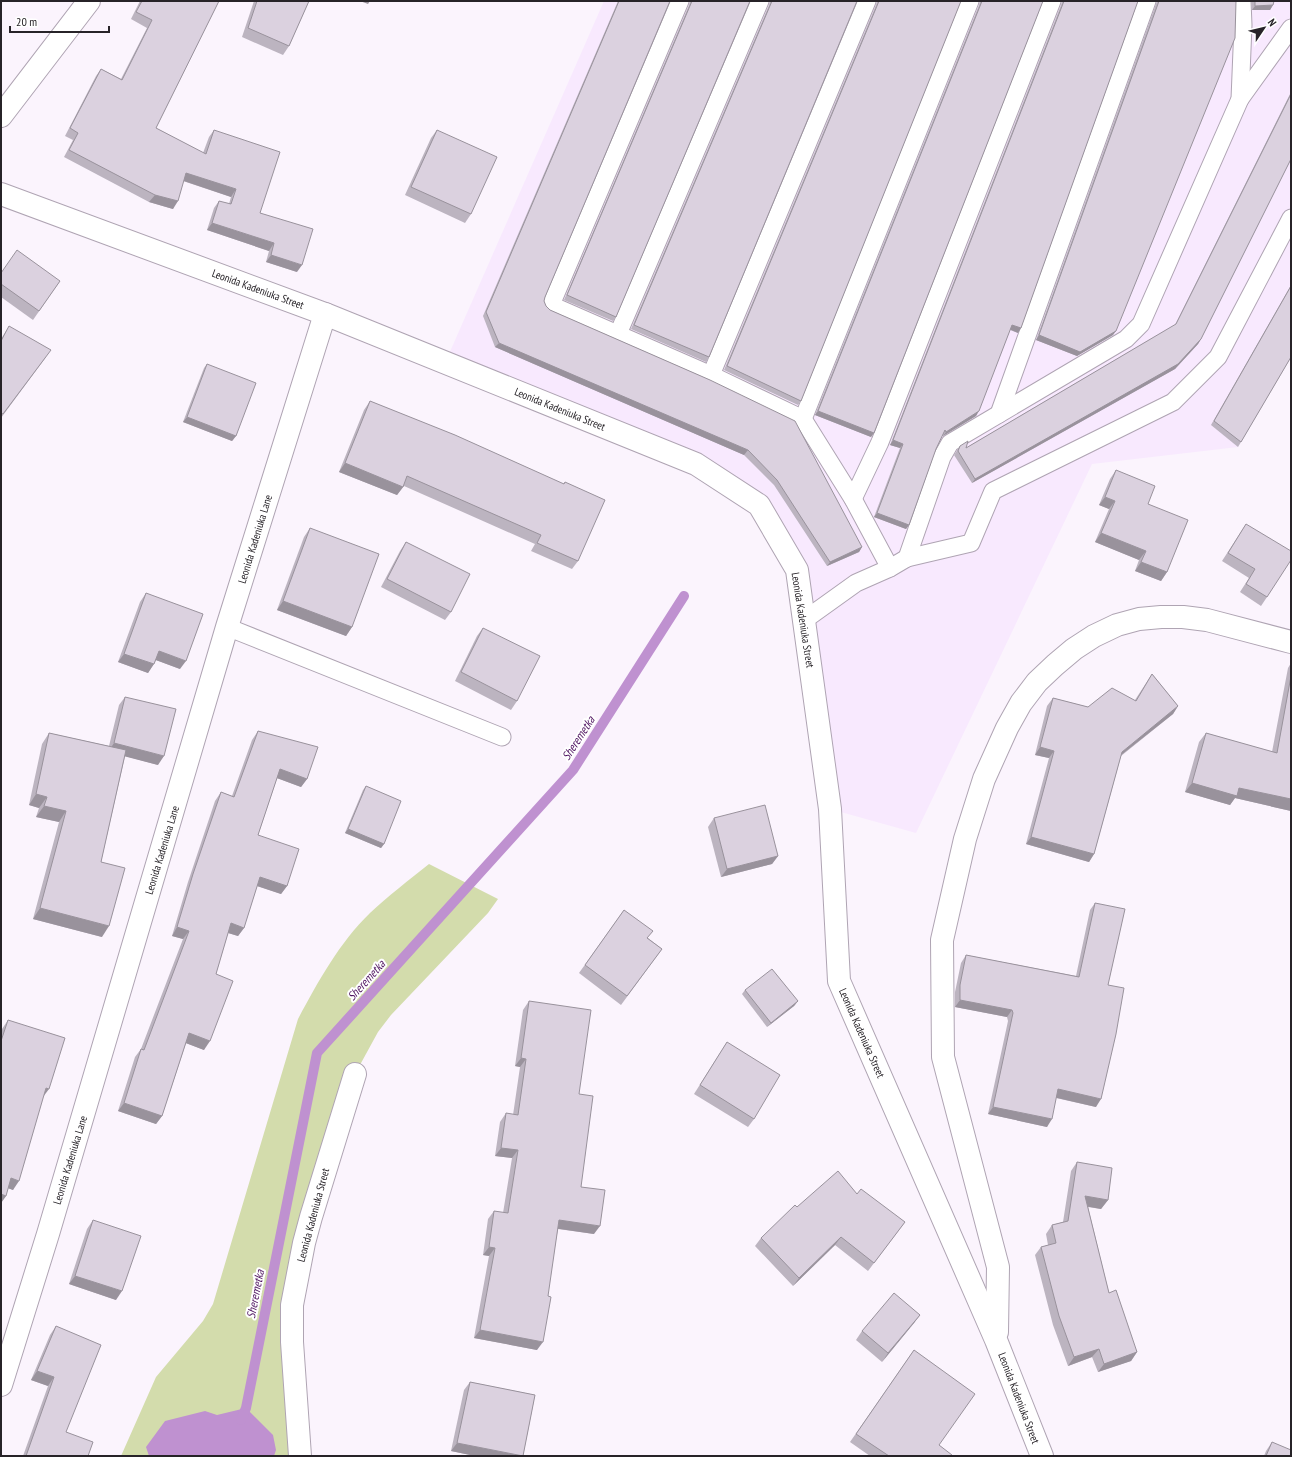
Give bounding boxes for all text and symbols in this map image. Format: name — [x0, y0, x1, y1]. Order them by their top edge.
scale bar — [10, 8, 109, 34]
north arrow — [1244, 8, 1284, 48]
text: 20 m — [16, 14, 37, 29]
text: N — [1265, 16, 1280, 29]
street label: Leonida Kadeniuka Street — [210, 266, 306, 312]
street label: Leonida Kadeniuka Street — [513, 384, 607, 434]
street label: Leonida Kadeniuka Lane — [235, 492, 275, 585]
street label: Leonida Kadeniuka Street — [789, 571, 817, 669]
water label: Sheremetka — [558, 712, 598, 763]
street label: Leonida Kadeniuka Lane — [142, 803, 182, 896]
water label: Sheremetka — [344, 956, 389, 1003]
street label: Leonida Kadeniuka Street — [836, 986, 888, 1080]
street label: Leonida Kadeniuka Lane — [50, 1113, 90, 1206]
street label: Leonida Kadeniuka Street — [294, 1166, 332, 1264]
water label: Sheremetka — [243, 1267, 267, 1320]
street label: Leonida Kadeniuka Street — [995, 1350, 1043, 1446]

